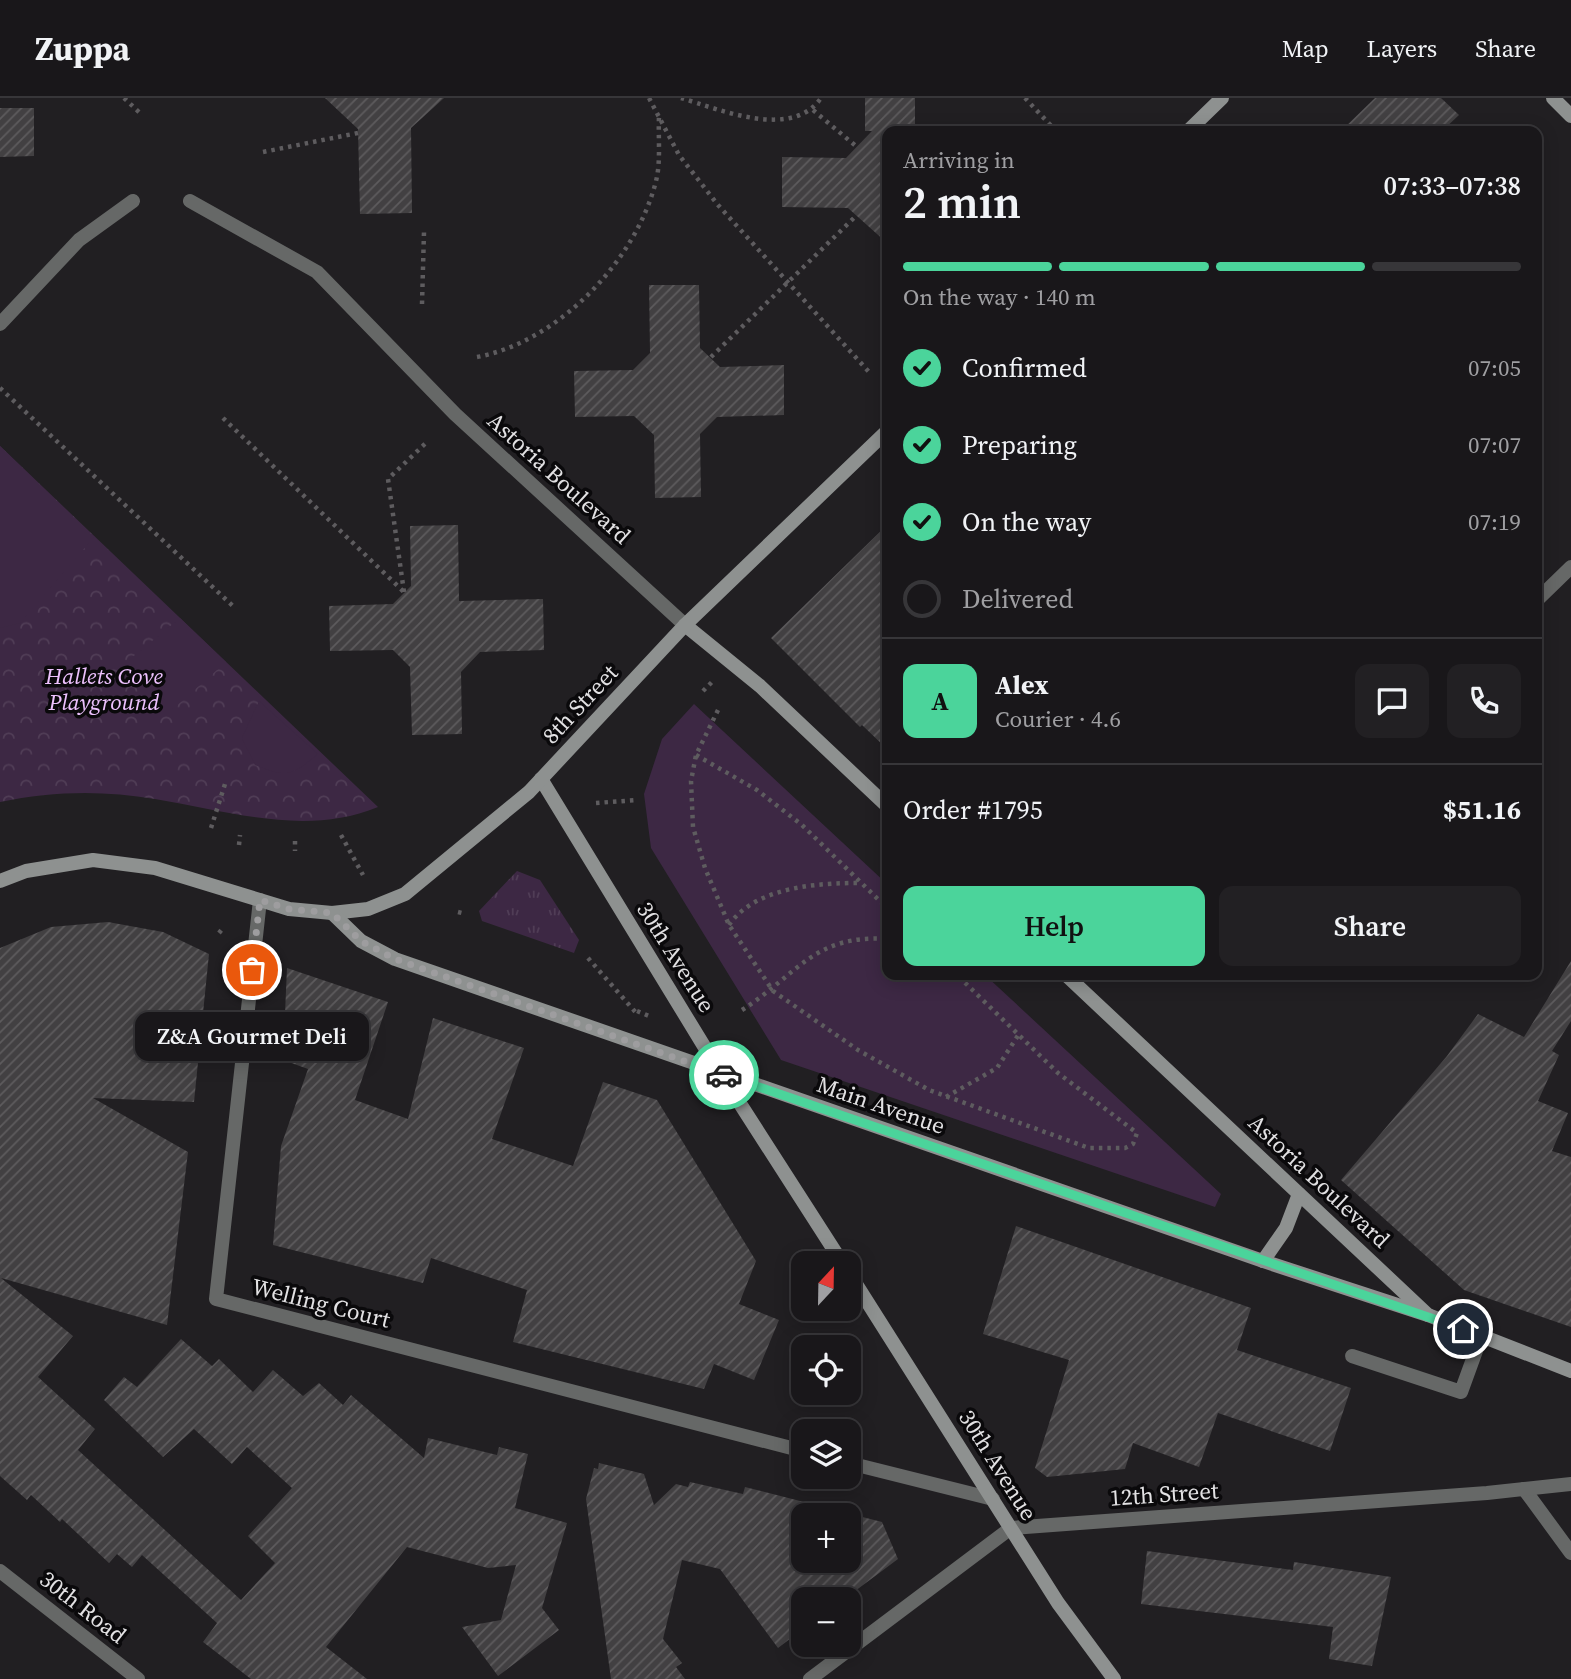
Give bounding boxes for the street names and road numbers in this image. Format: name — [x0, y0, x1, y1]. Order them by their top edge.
street label: Astoria Boulevard — [480, 405, 638, 551]
street label: 8th Street — [535, 657, 625, 751]
street label: 30th Avenue — [629, 895, 723, 1019]
street label: Main Avenue — [813, 1068, 949, 1142]
street label: Astoria Boulevard — [1241, 1107, 1397, 1255]
street label: Welling Court — [248, 1270, 394, 1336]
street label: 30th Avenue — [951, 1403, 1045, 1527]
street label: 12th Street — [1108, 1474, 1220, 1514]
street label: 30th Road — [33, 1563, 133, 1651]

